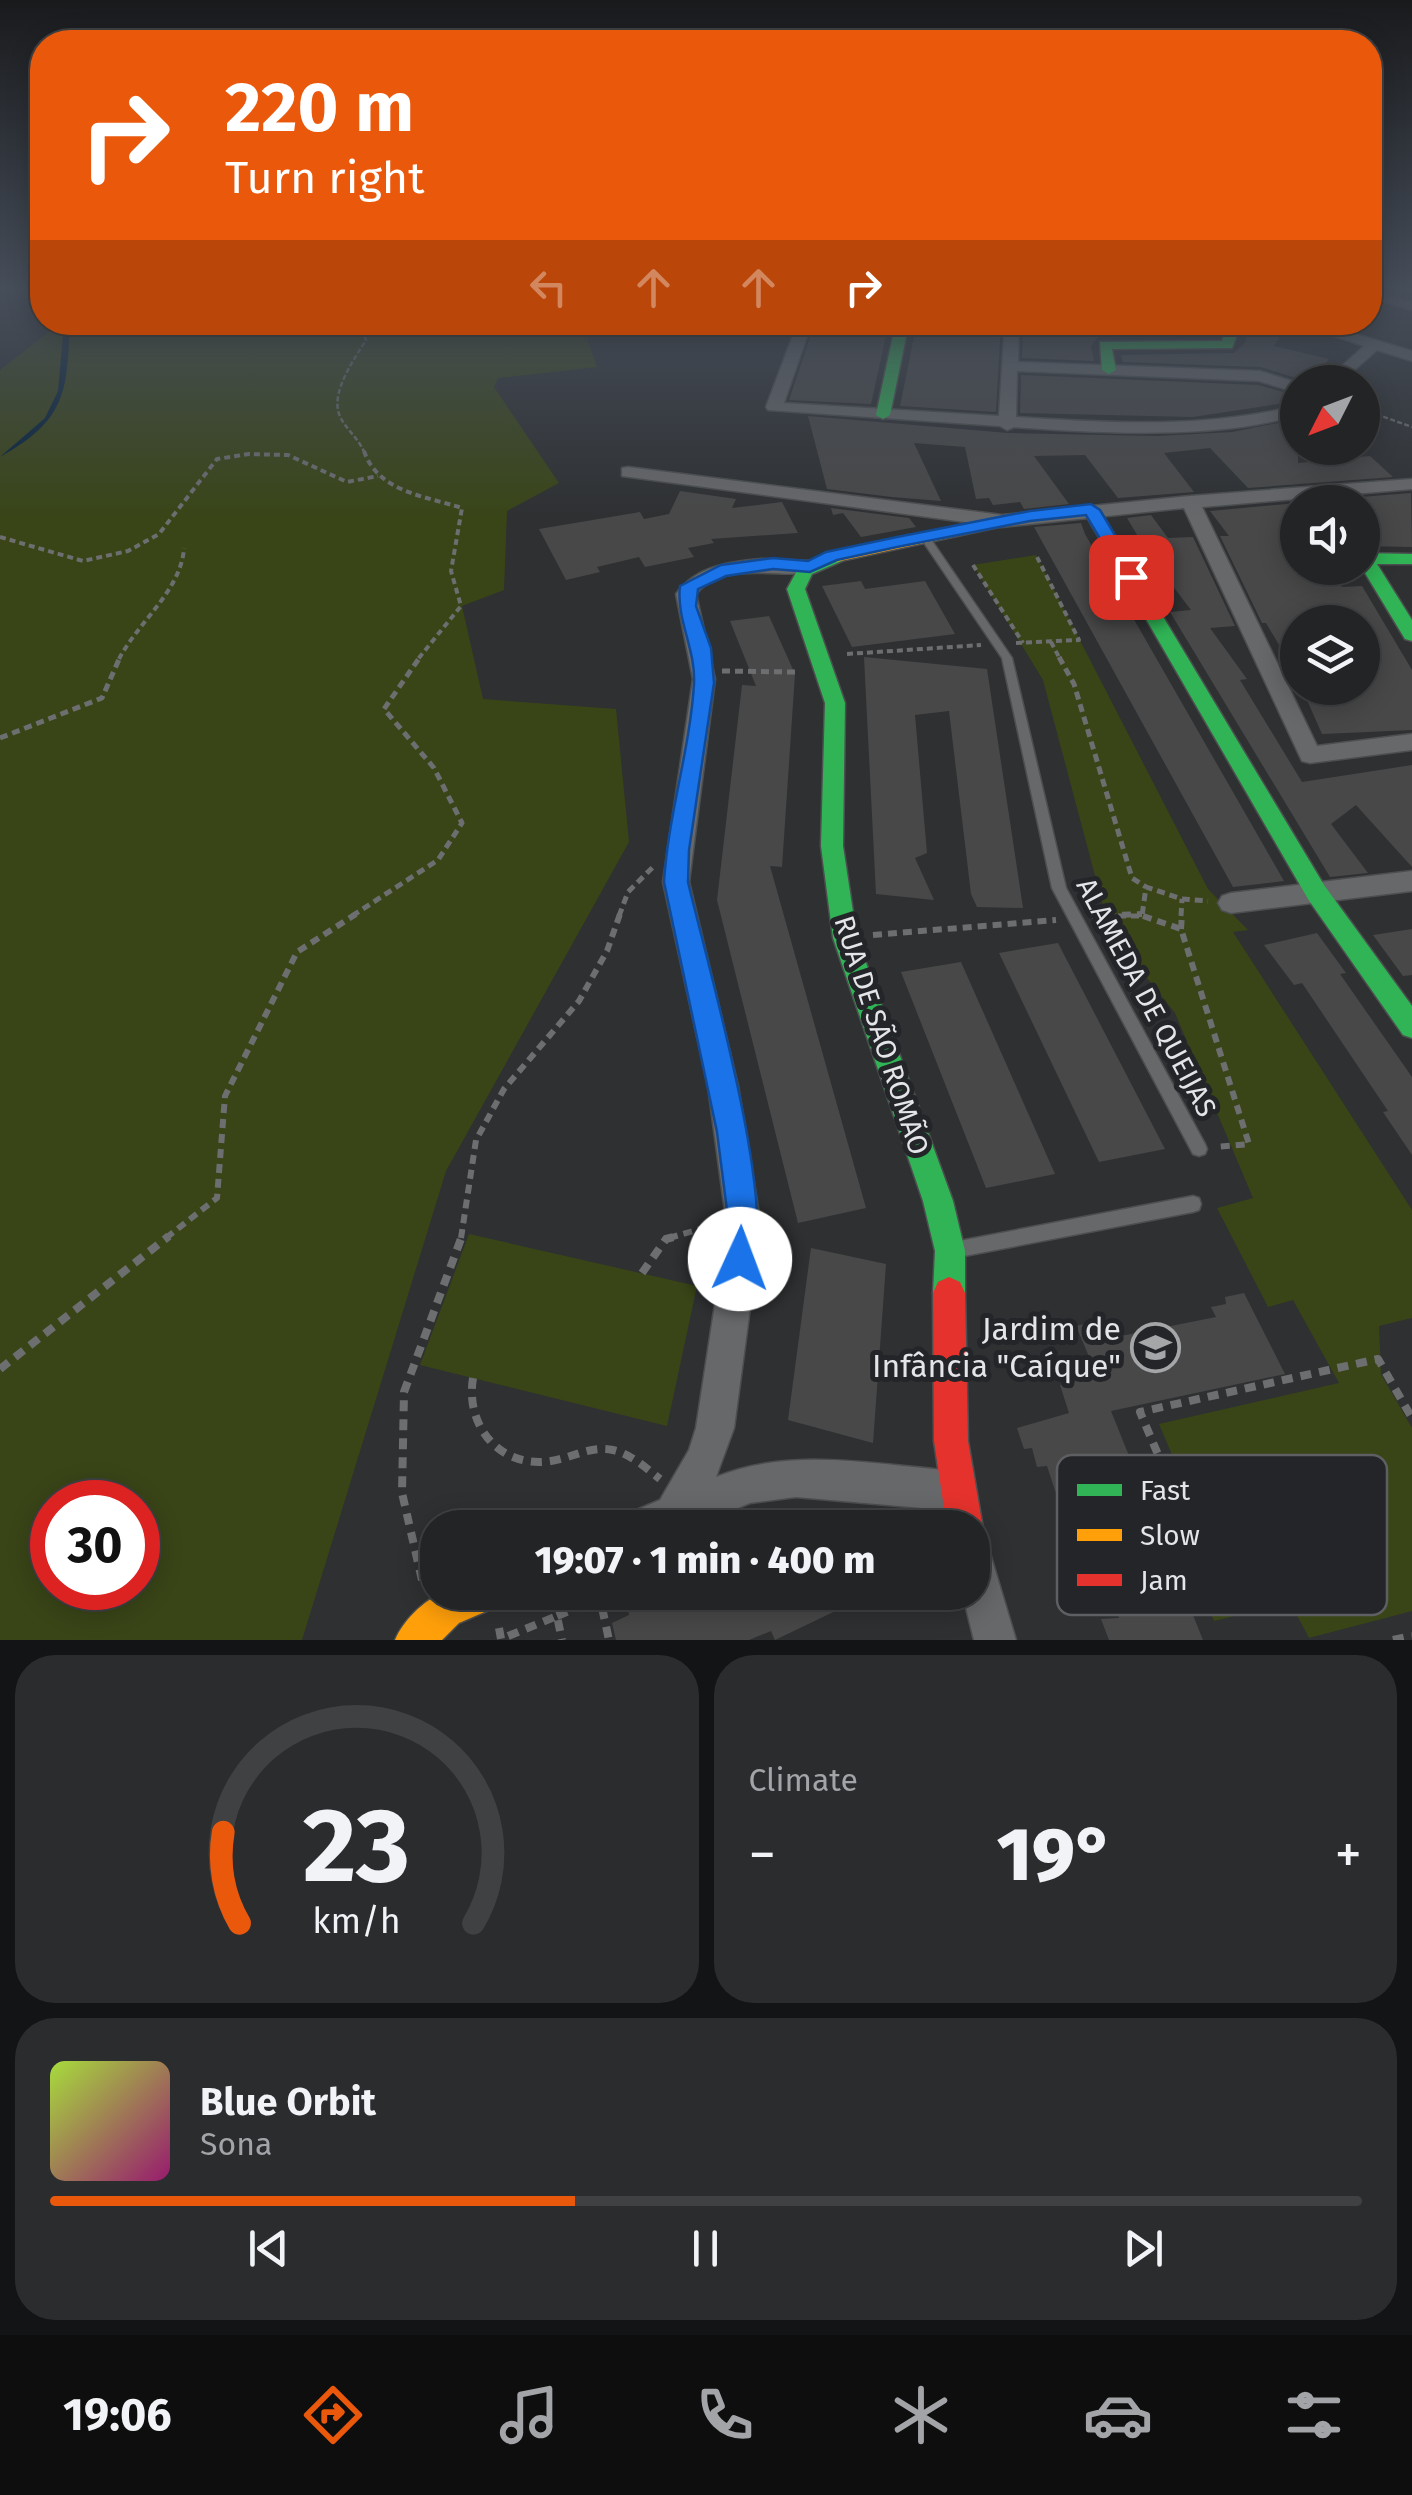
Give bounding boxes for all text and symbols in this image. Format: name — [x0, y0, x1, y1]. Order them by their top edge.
text: 220 m — [225, 66, 414, 150]
icon: right — [60, 70, 190, 200]
text: Turn right — [225, 151, 424, 205]
icon: left — [521, 260, 576, 315]
icon: ahead — [626, 260, 681, 315]
icon: ahead — [731, 260, 786, 315]
icon: right — [836, 260, 891, 315]
north arrow — [1280, 365, 1380, 465]
map controls — [1280, 365, 1380, 705]
button: sound — [1280, 485, 1380, 585]
pin — [1089, 535, 1174, 620]
icon: arrive — [1104, 550, 1159, 605]
button: layers — [1280, 605, 1380, 705]
street label: ALAMEDA DE QUEIJAS — [1070, 872, 1223, 1122]
street label: RUA DE SÃO ROMÃO — [827, 911, 936, 1159]
position arrow — [688, 1207, 792, 1311]
place label: Jardim de Infância "Caíque" — [872, 1310, 1121, 1385]
school or university icon: Jardim de Infância "Caíque" — [1130, 1321, 1182, 1373]
legend — [1057, 1455, 1387, 1615]
text: Fast — [1140, 1474, 1191, 1507]
speed limit sign: 30 — [30, 1480, 160, 1610]
text: Slow — [1140, 1519, 1200, 1552]
text: 19:07 · 1 min · 400 m — [535, 1537, 875, 1583]
text: Jam — [1140, 1564, 1188, 1597]
text: Climate — [749, 1761, 858, 1799]
text: 23 — [303, 1784, 410, 1909]
text: 19° — [997, 1810, 1114, 1900]
text: − — [749, 1822, 776, 1888]
text: + — [1335, 1822, 1362, 1888]
text: km/h — [313, 1900, 401, 1942]
text: Blue Orbit — [200, 2079, 376, 2125]
text: Sona — [200, 2125, 272, 2163]
icon: previous — [241, 2221, 296, 2276]
icon: pause — [678, 2221, 733, 2276]
icon: next — [1116, 2221, 1171, 2276]
icon: directions — [298, 2380, 368, 2450]
icon: music — [494, 2380, 564, 2450]
icon: phone — [690, 2380, 760, 2450]
icon: climate — [886, 2380, 956, 2450]
icon: car — [1083, 2380, 1153, 2450]
icon: filters — [1279, 2380, 1349, 2450]
text: 19:06 — [63, 2388, 172, 2442]

